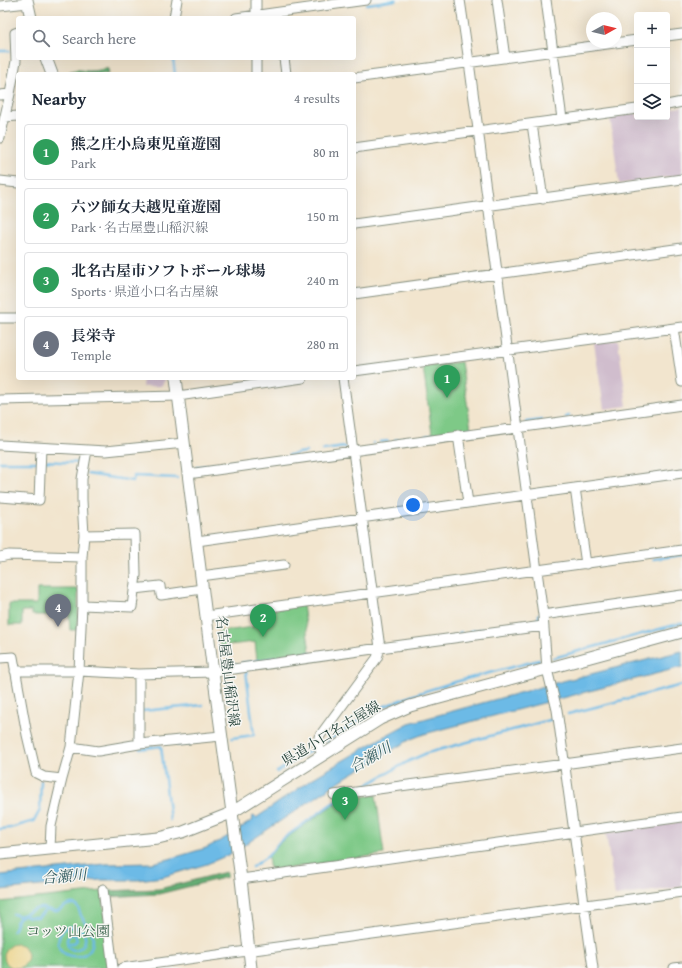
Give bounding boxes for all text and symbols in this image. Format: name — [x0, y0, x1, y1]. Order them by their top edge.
north arrow — [586, 12, 622, 48]
map controls — [634, 12, 670, 120]
button: + — [634, 12, 670, 48]
search box — [16, 16, 356, 60]
icon: search — [30, 27, 52, 49]
text: Search here — [62, 28, 136, 49]
button: − — [634, 48, 670, 84]
button: layers — [634, 84, 670, 120]
text: Nearby — [32, 86, 86, 111]
text: 4 results — [294, 89, 340, 108]
text: 熊之庄小烏東児童遊園 — [71, 133, 221, 154]
text: 1 — [43, 143, 49, 162]
text: 80 m — [313, 143, 339, 162]
text: Park — [71, 154, 96, 173]
text: 六ツ師女夫越児童遊園 — [71, 196, 221, 217]
text: 2 — [43, 207, 49, 226]
text: 150 m — [307, 207, 339, 226]
text: Park · 名古屋豊山稲沢線 — [71, 218, 208, 237]
text: 北名古屋市ソフトボール球場 — [71, 260, 266, 281]
text: 3 — [43, 271, 49, 290]
text: 240 m — [307, 271, 339, 290]
text: Sports · 県道小口名古屋線 — [71, 282, 218, 301]
text: 長栄寺 — [71, 325, 116, 346]
text: 4 — [43, 335, 49, 354]
text: 280 m — [307, 335, 339, 354]
text: Temple — [71, 346, 111, 365]
pin: 1 — [434, 365, 460, 398]
your location — [403, 495, 423, 515]
pin: 4 — [45, 594, 71, 627]
pin: 2 — [250, 604, 276, 637]
street label: 名古屋豊山稲沢線 — [211, 614, 245, 728]
street label: 県道小口名古屋線 — [278, 696, 384, 770]
water label: 合瀬川 — [345, 736, 396, 777]
pin: 3 — [332, 787, 358, 820]
water label: 合瀬川 — [41, 863, 89, 888]
park label: コッツ山公園 — [26, 921, 110, 941]

